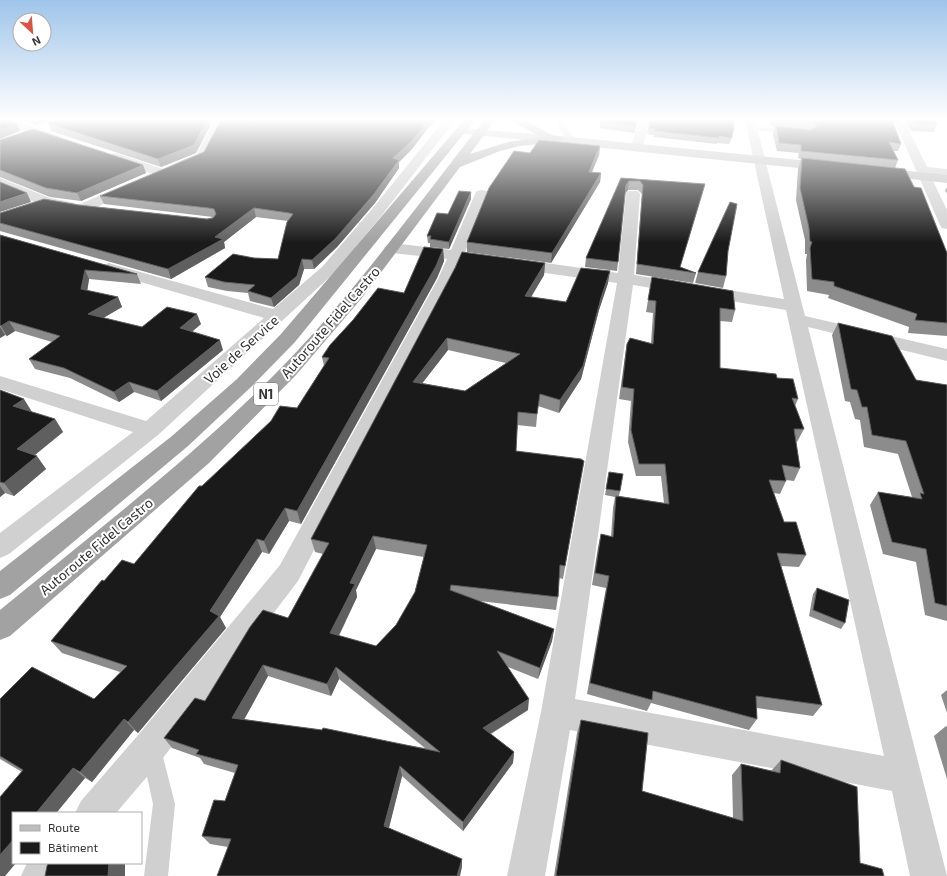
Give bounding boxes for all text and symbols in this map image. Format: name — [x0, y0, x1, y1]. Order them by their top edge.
north arrow — [12, 12, 52, 52]
text: N — [30, 34, 43, 49]
street label: Autoroute Fidel Castro — [277, 263, 383, 381]
street label: Voie de Service — [200, 311, 282, 387]
road number: N1 — [254, 383, 278, 405]
street label: Autoroute Fidel Castro — [36, 494, 156, 598]
legend — [12, 812, 142, 864]
text: Route — [48, 820, 80, 834]
text: Bâtiment — [48, 840, 99, 854]

